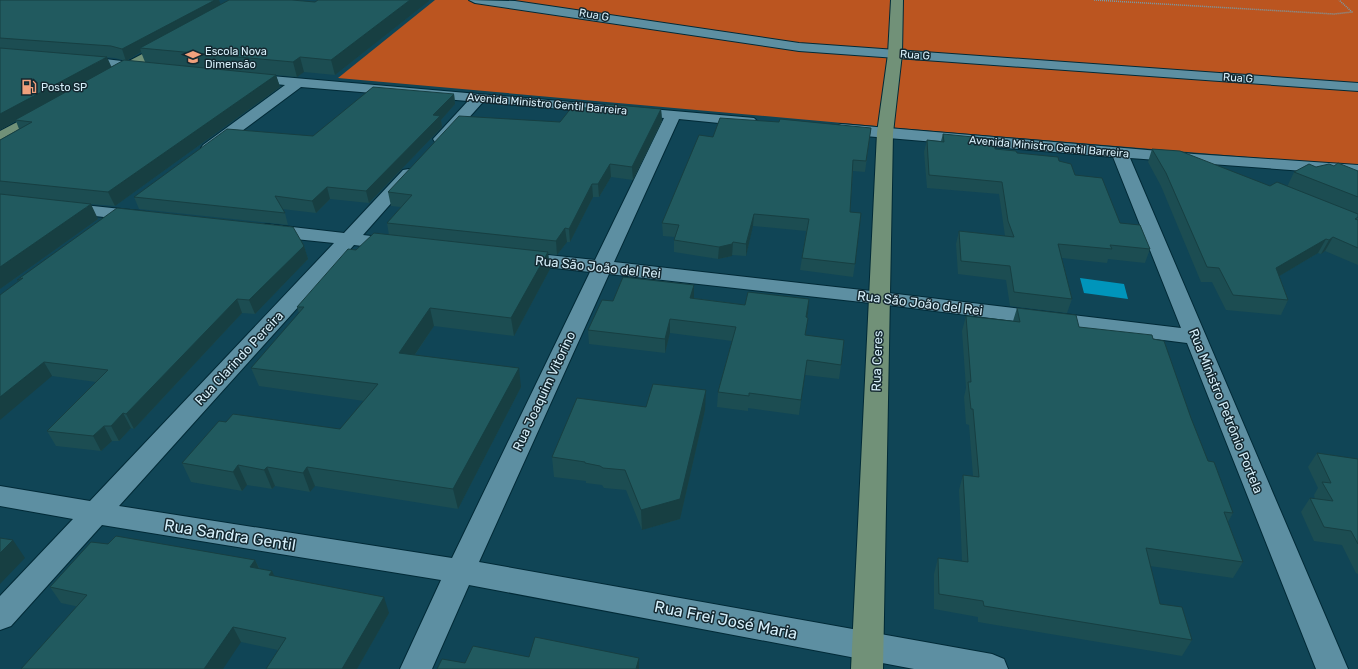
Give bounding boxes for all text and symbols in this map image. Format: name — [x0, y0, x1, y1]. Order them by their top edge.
street label: Rua G — [578, 6, 610, 24]
place label: Escola Nova Dimensão — [205, 45, 267, 71]
street label: Rua G — [900, 47, 930, 63]
school or university icon: Escola Nova Dimensão — [184, 48, 202, 66]
street label: Rua G — [1223, 70, 1253, 86]
fuel station icon: Posto SP — [20, 78, 38, 96]
place label: Posto SP — [41, 81, 87, 94]
street label: Avenida Ministro Gentil Barreira — [466, 91, 628, 117]
street label: Avenida Ministro Gentil Barreira — [968, 134, 1130, 160]
street label: Rua São João del Rei — [534, 253, 662, 281]
street label: Rua São João del Rei — [856, 288, 984, 318]
street label: Rua Clarindo Pereira — [192, 308, 286, 408]
street label: Rua Ministro Petrônio Portela — [1186, 326, 1266, 496]
street label: Rua Joaquim Vitorino — [510, 329, 578, 453]
street label: Rua Ceres — [868, 330, 886, 392]
street label: Rua Sandra Gentil — [163, 515, 297, 555]
street label: Rua Frei José Maria — [653, 597, 799, 643]

